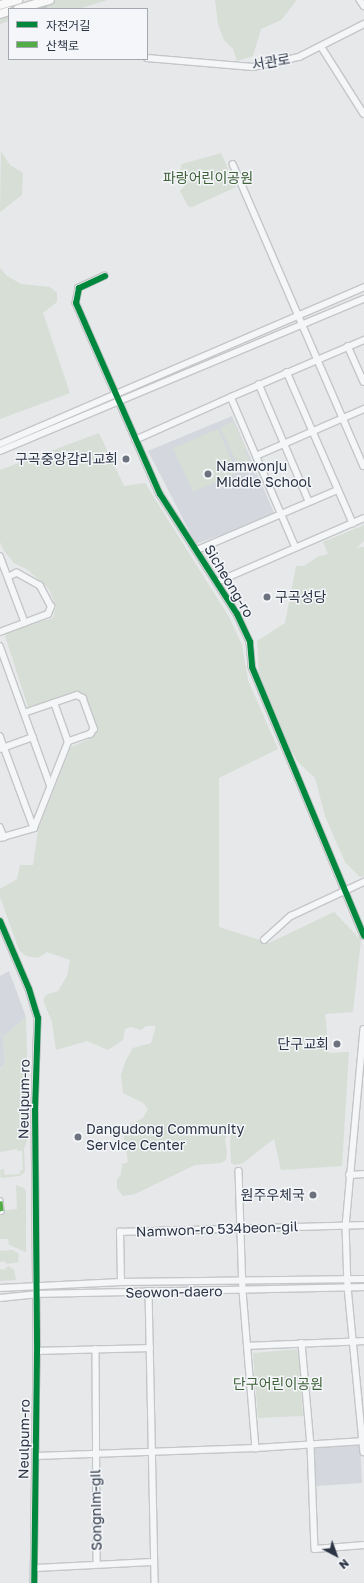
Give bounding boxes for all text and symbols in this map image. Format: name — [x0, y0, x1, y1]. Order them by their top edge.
legend — [8, 8, 148, 60]
text: 자전거길 — [46, 18, 90, 33]
text: 산책로 — [46, 38, 79, 53]
street label: 서관로 — [251, 50, 291, 74]
park label: 파랑어린이공원 — [163, 170, 253, 186]
place label: 구곡중앙감리교회 — [15, 451, 118, 467]
marker: 구곡중앙감리교회 — [121, 454, 131, 464]
place label: Namwonju Middle School — [216, 458, 311, 490]
marker: Namwonju Middle School — [203, 469, 213, 479]
street label: Sicheong-ro — [201, 542, 257, 620]
place label: 구곡성당 — [275, 589, 327, 605]
marker: 구곡성당 — [262, 592, 272, 602]
place label: 단구교회 — [277, 1036, 329, 1052]
marker: 단구교회 — [332, 1039, 342, 1049]
street label: Neulpum-ro — [15, 1059, 33, 1139]
place label: Dangudong Community Service Center — [86, 1121, 244, 1154]
marker: Dangudong Community Service Center — [73, 1132, 83, 1142]
place label: 원주우체국 — [241, 1187, 305, 1203]
marker: 원주우체국 — [308, 1190, 318, 1200]
street label: Namwon-ro 534beon-gil — [136, 1218, 298, 1240]
street label: Seowon-daero — [125, 1283, 223, 1301]
park label: 단구어린이공원 — [233, 1376, 323, 1392]
street label: Neulpum-ro — [15, 1399, 33, 1479]
street label: Songnim-gil — [87, 1469, 105, 1551]
north arrow — [316, 1535, 356, 1575]
text: N — [337, 1557, 352, 1572]

